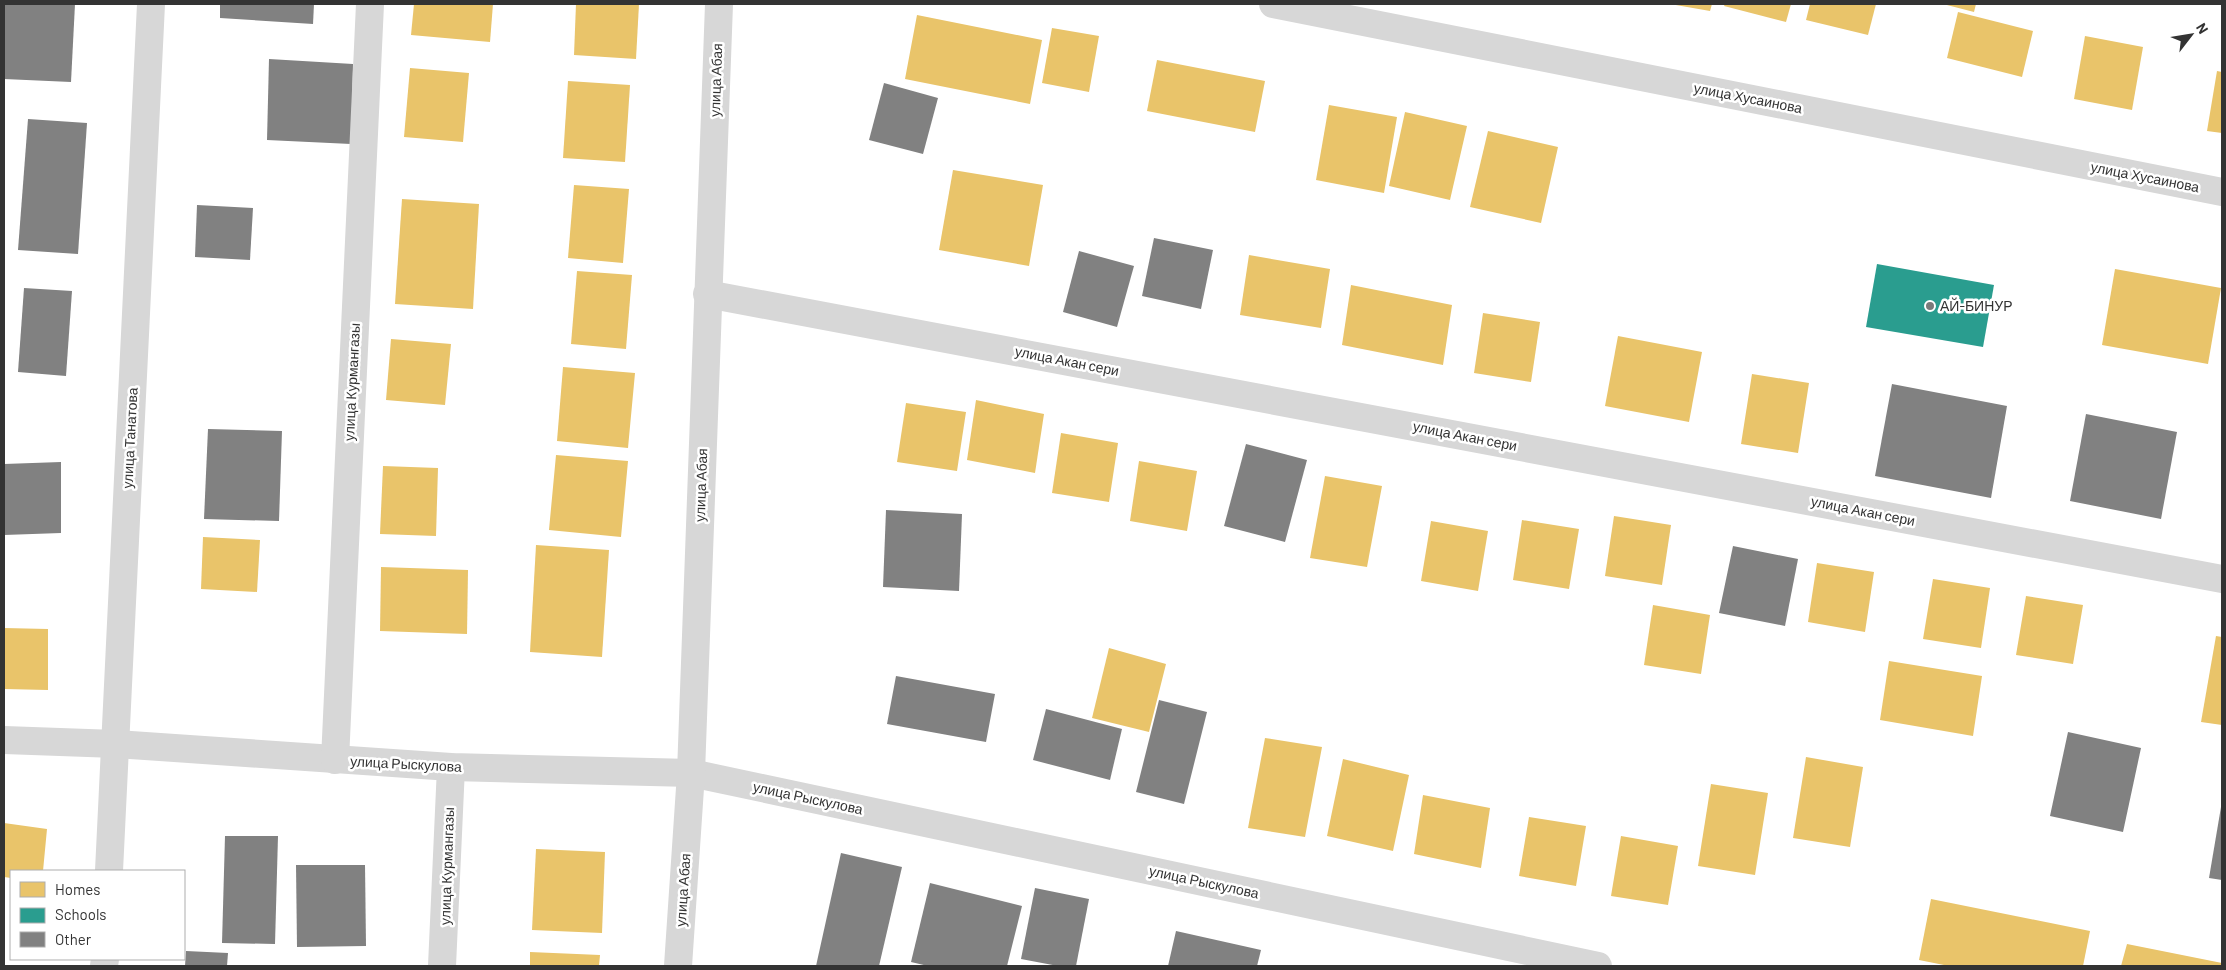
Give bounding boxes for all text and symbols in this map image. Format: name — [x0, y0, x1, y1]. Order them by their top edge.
north arrow — [2166, 10, 2216, 60]
text: N — [2193, 20, 2212, 36]
street label: улица Абая — [706, 43, 725, 117]
street label: улица Хусаинова — [1692, 79, 1804, 116]
street label: улица Хусаинова — [2089, 158, 2201, 195]
place label: АЙ-БИНУР — [1940, 297, 2013, 314]
marker: АЙ-БИНУР — [1924, 300, 1936, 312]
street label: улица Курмангазы — [340, 323, 363, 441]
street label: улица Акан сери — [1014, 342, 1121, 379]
street label: улица Танатова — [118, 387, 141, 489]
street label: улица Акан сери — [1412, 417, 1519, 454]
street label: улица Абая — [691, 448, 710, 522]
street label: улица Акан сери — [1810, 492, 1917, 529]
street label: улица Рыскулова — [350, 752, 463, 775]
street label: улица Рыскулова — [752, 778, 865, 817]
street label: улица Курмангазы — [436, 807, 457, 925]
street label: улица Абая — [671, 853, 694, 927]
street label: улица Рыскулова — [1148, 862, 1261, 901]
legend — [10, 870, 185, 960]
text: Homes — [55, 880, 100, 898]
text: Schools — [55, 905, 107, 923]
text: Other — [55, 930, 92, 948]

